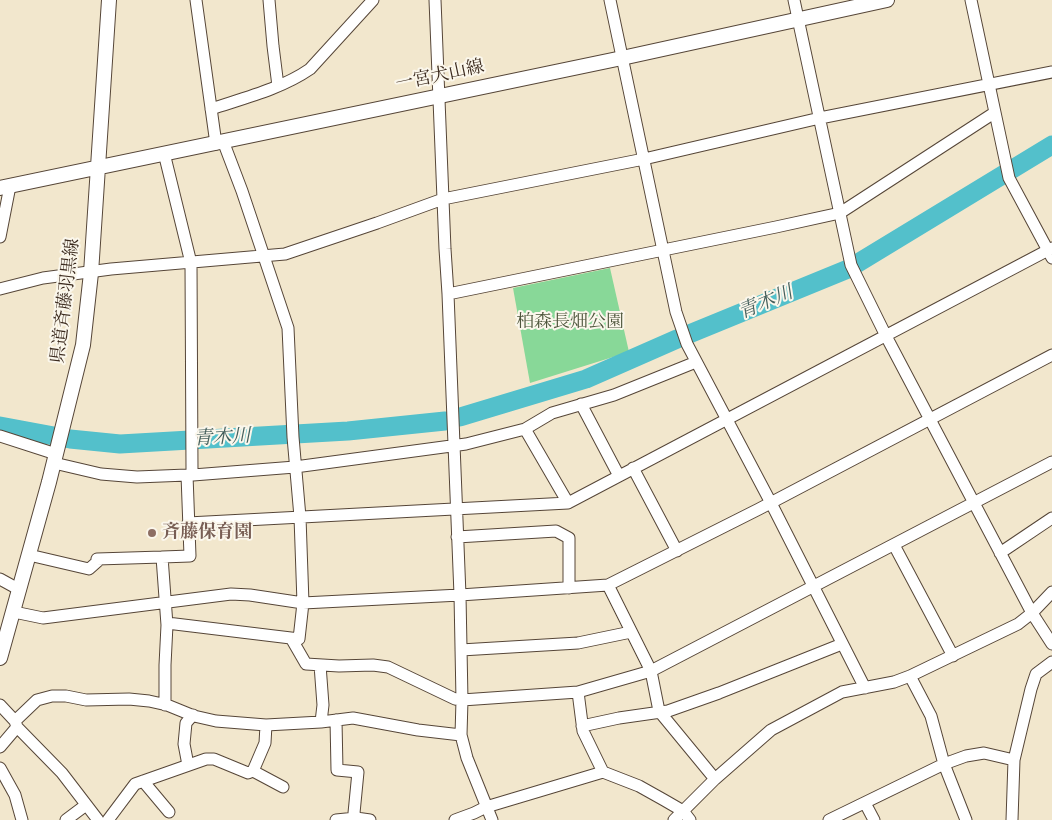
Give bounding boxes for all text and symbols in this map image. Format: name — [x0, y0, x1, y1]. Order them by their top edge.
street label: 一宮犬山線 — [394, 56, 486, 96]
street label: 県道斉藤羽黒線 — [48, 237, 84, 365]
water label: 青木川 — [735, 281, 797, 325]
park label: 柏森長畑公園 — [516, 312, 624, 334]
water label: 青木川 — [193, 425, 251, 451]
place label: 斉藤保育園 — [162, 522, 252, 544]
marker: 斉藤保育園 — [146, 527, 158, 539]

